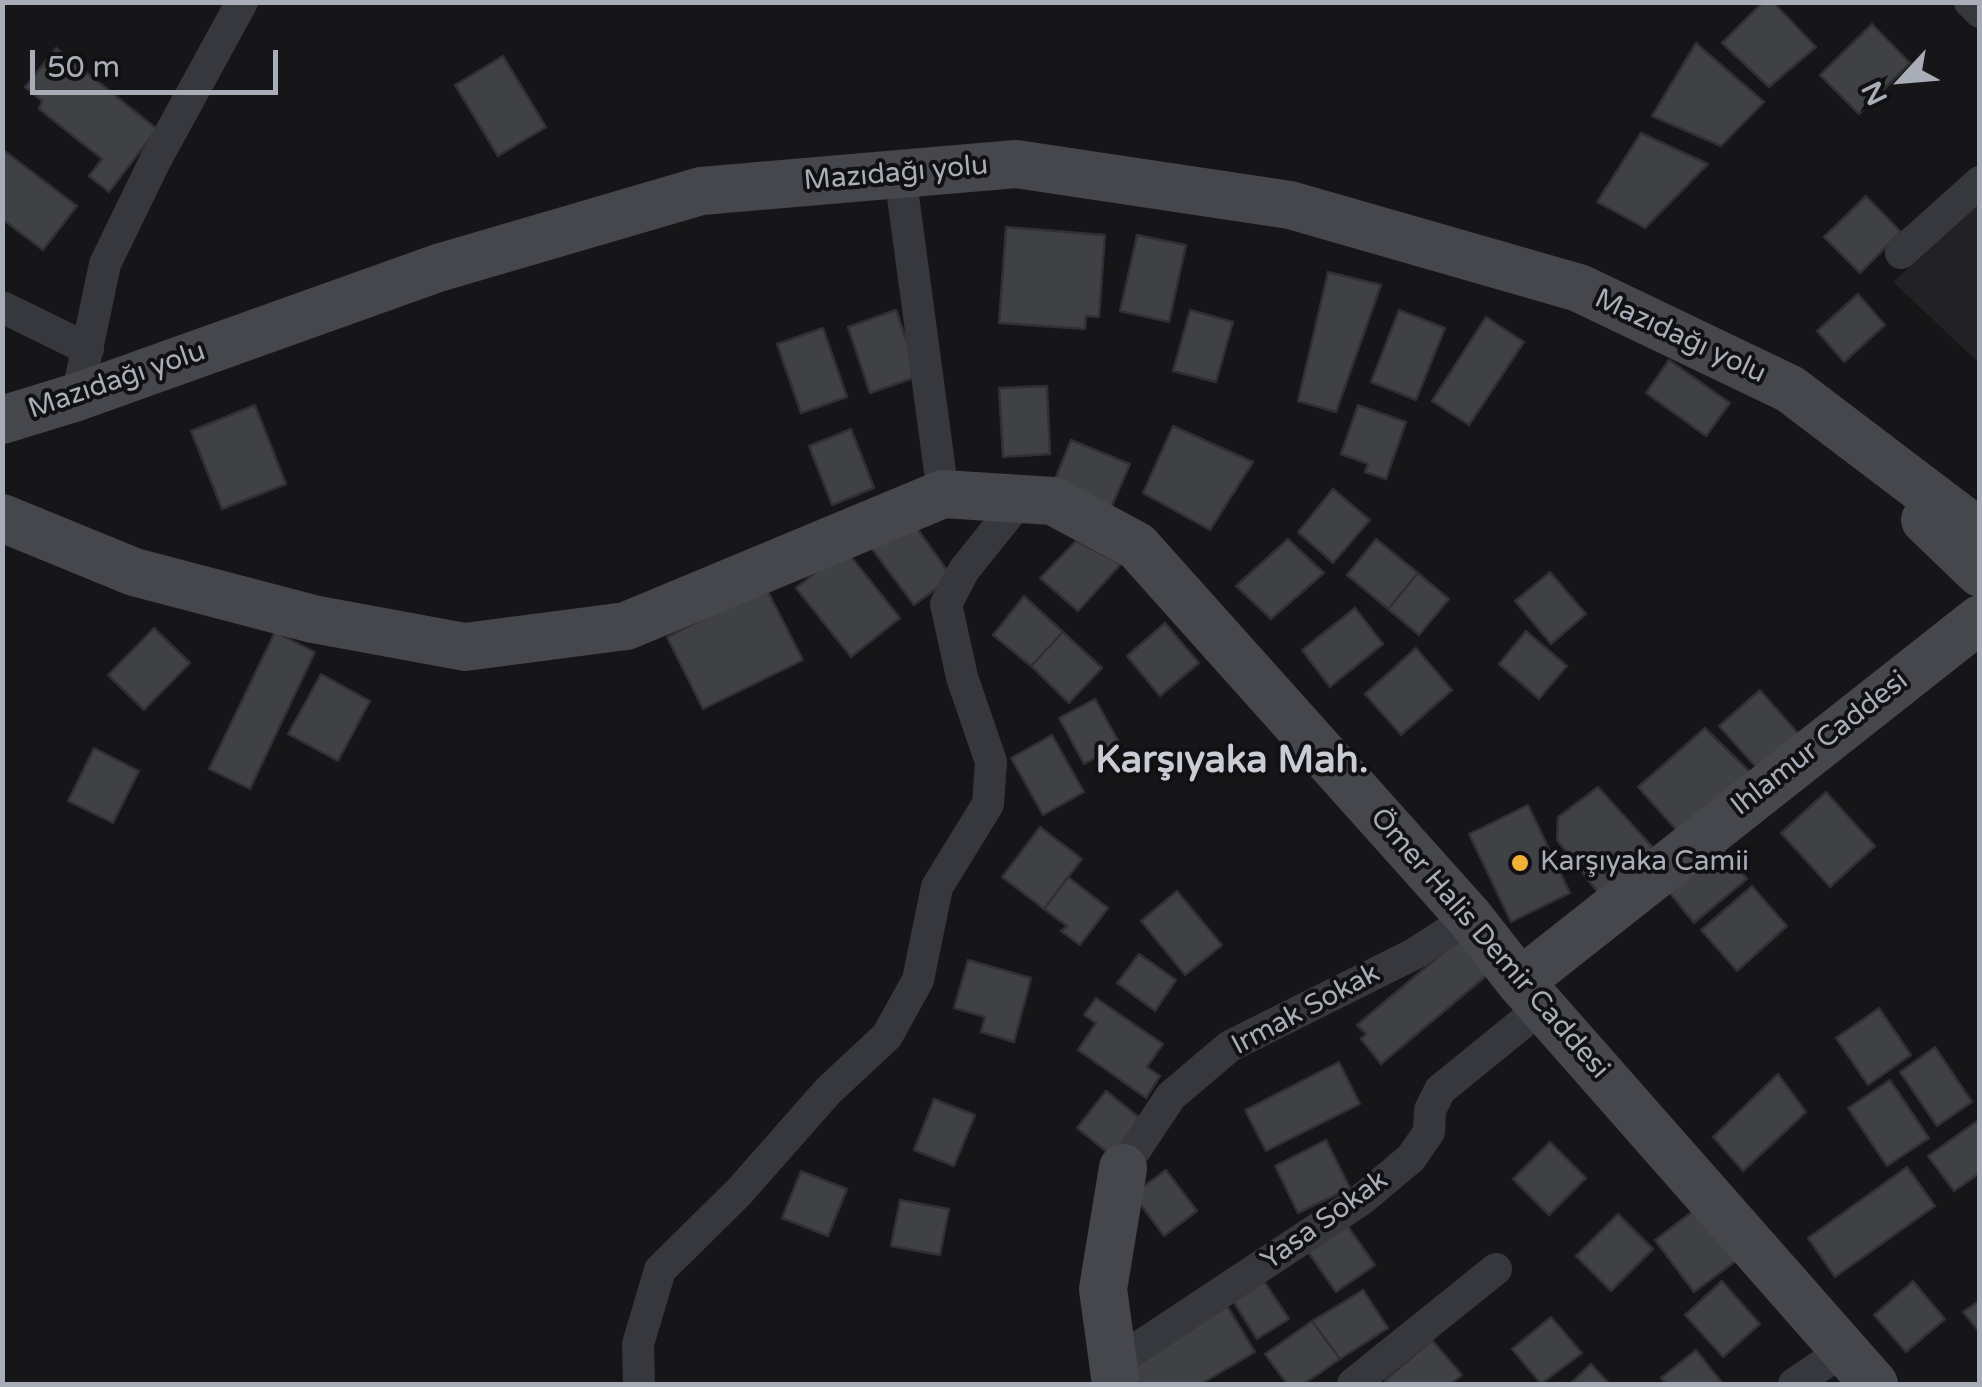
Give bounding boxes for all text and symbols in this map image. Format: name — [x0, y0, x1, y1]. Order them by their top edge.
scale bar — [35, 30, 282, 92]
north arrow — [1852, 30, 1952, 130]
text: 50 m — [47, 49, 120, 86]
text: N — [1855, 76, 1895, 111]
street label: Mazıdağı yolu — [802, 149, 990, 199]
street label: Mazıdağı yolu — [1589, 283, 1771, 391]
street label: Mazıdağı yolu — [24, 335, 210, 427]
street label: Ihlamur Caddesi — [1725, 665, 1915, 823]
district label: Karşıyaka Mah. — [1095, 739, 1369, 785]
street label: Ömer Halis Demir Caddesi — [1362, 802, 1616, 1086]
place label: Karşıyaka Camii — [1540, 846, 1749, 880]
marker: Karşıyaka Camii — [1509, 852, 1531, 874]
street label: Irmak Sokak — [1226, 957, 1386, 1063]
street label: Yasa Sokak — [1255, 1164, 1395, 1278]

